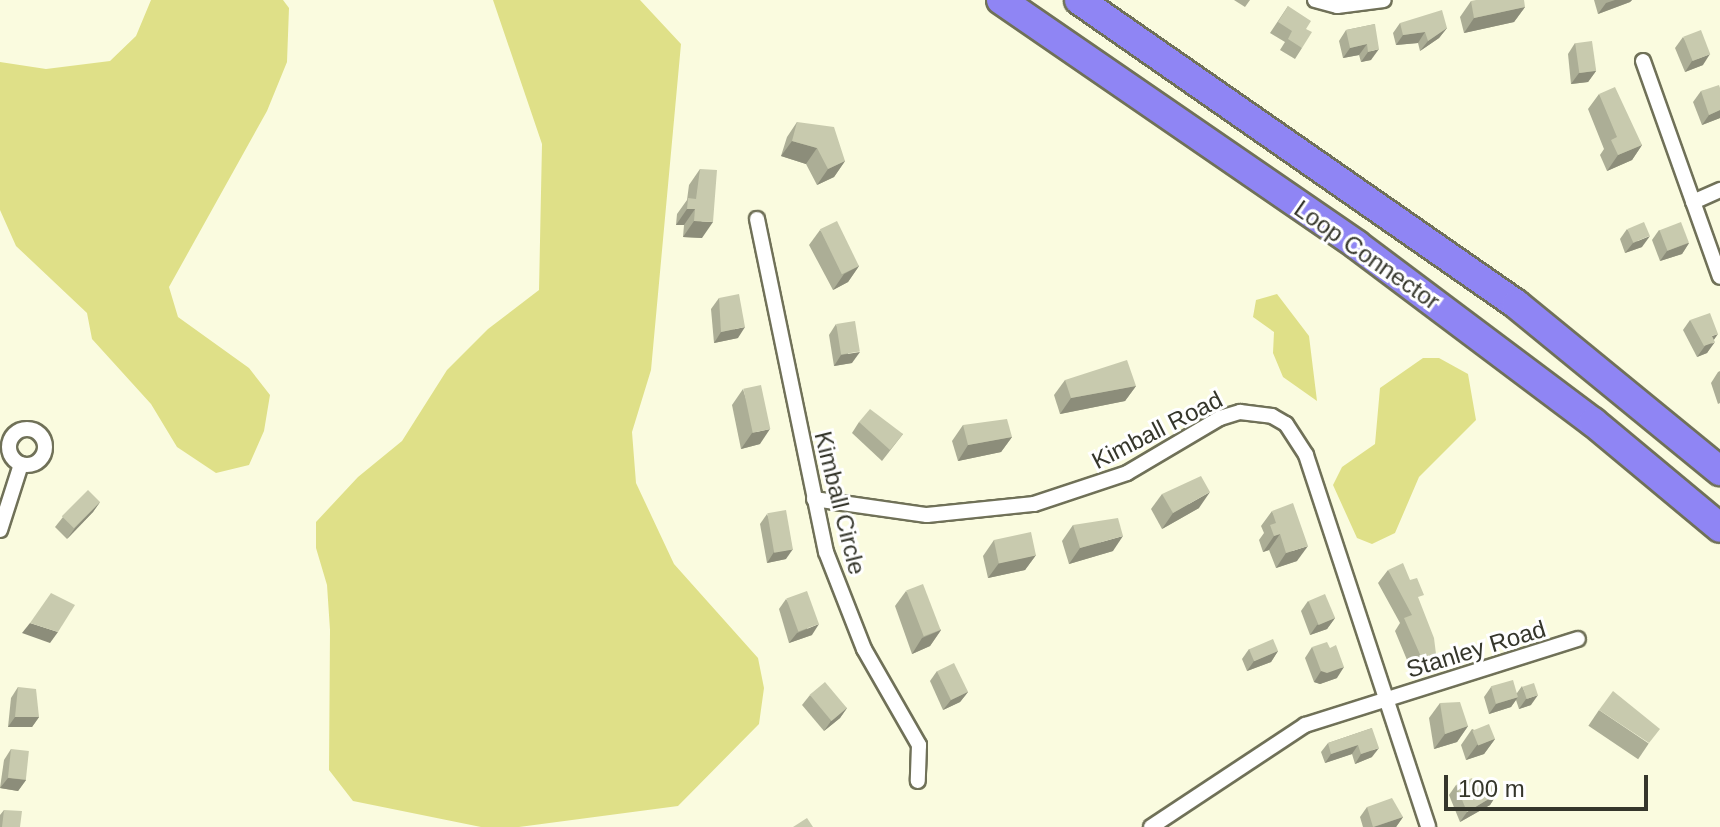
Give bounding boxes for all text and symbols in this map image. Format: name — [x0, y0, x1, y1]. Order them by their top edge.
street label: Loop Connector — [1289, 194, 1445, 316]
street label: Kimball Road — [1087, 385, 1227, 475]
street label: Kimball Circle — [808, 428, 872, 578]
street label: Stanley Road — [1403, 614, 1549, 684]
scale bar — [1448, 759, 1652, 809]
text: 100 m — [1458, 775, 1525, 802]

